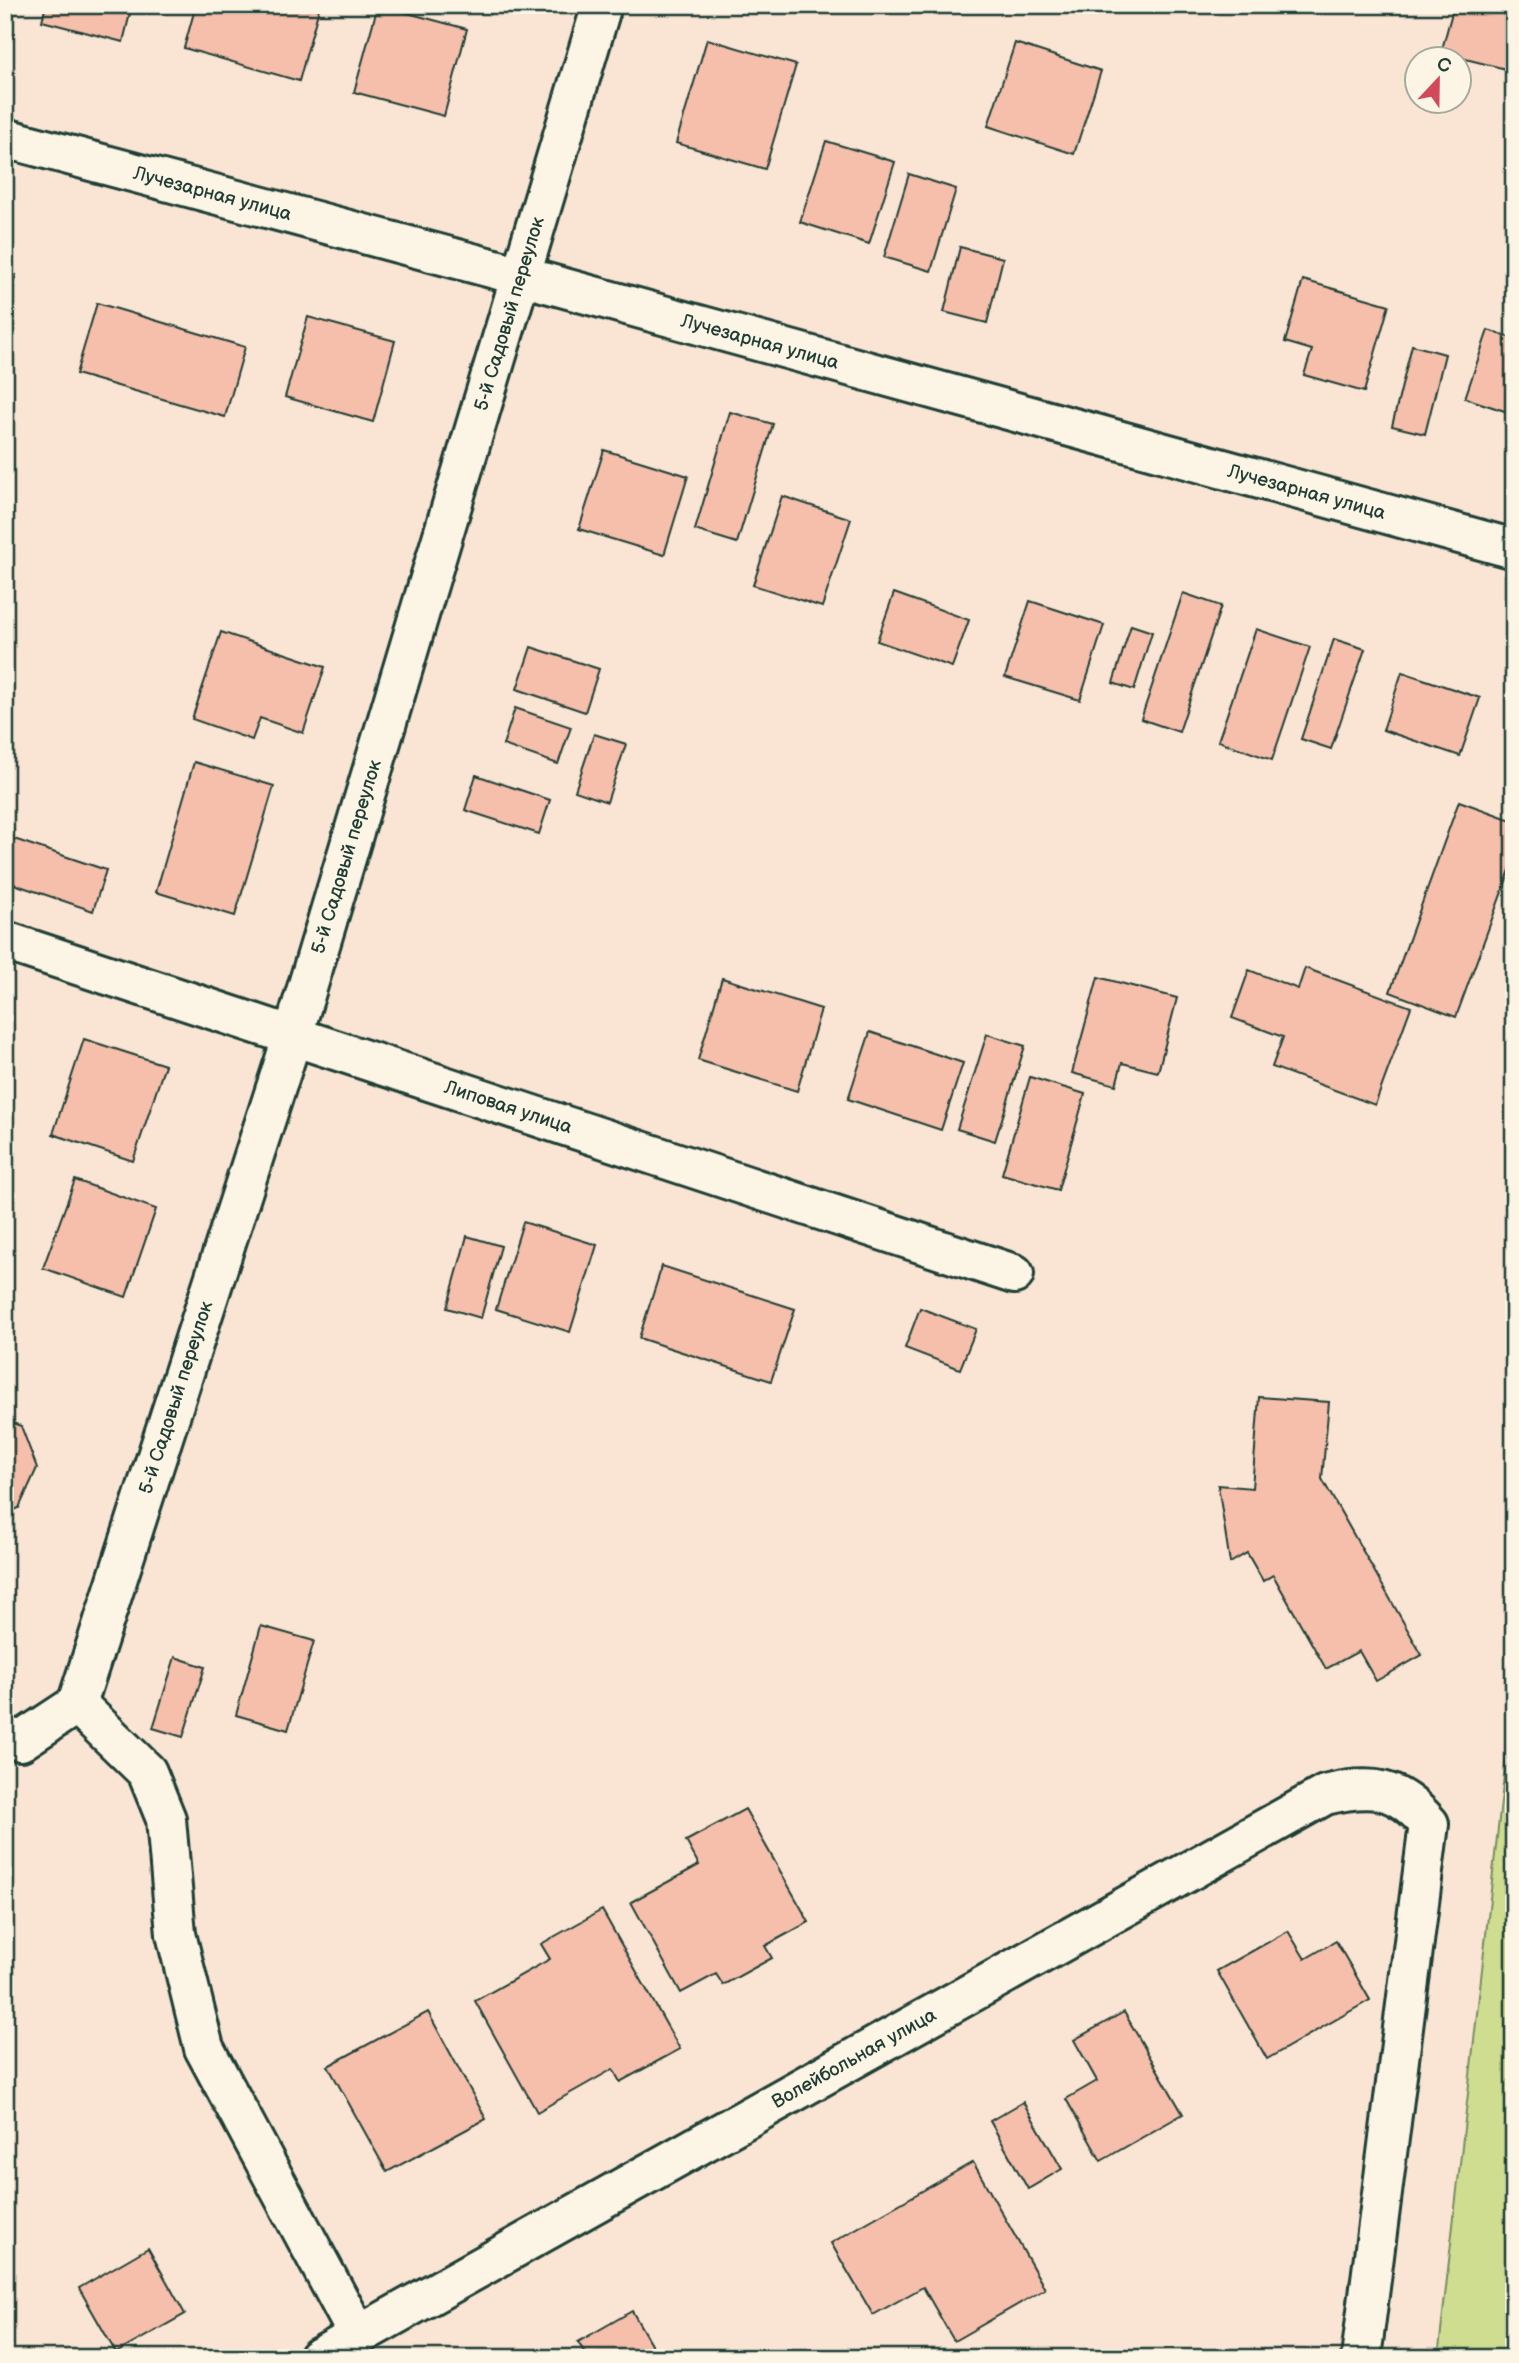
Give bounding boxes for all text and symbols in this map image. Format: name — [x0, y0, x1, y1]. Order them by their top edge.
north arrow — [1404, 46, 1474, 116]
text: С — [1433, 52, 1454, 79]
street label: Лучезарная улица — [130, 161, 294, 226]
street label: 5-й Садовый переулок — [469, 214, 549, 414]
street label: Лучезарная улица — [678, 309, 841, 374]
street label: Лучезарная улица — [1224, 459, 1388, 525]
street label: 5-й Садовый переулок — [306, 757, 386, 957]
street label: Липовая улица — [441, 1075, 575, 1139]
street label: 5-й Садовый переулок — [134, 1298, 218, 1497]
street label: Волейбольная улица — [768, 2003, 940, 2113]

